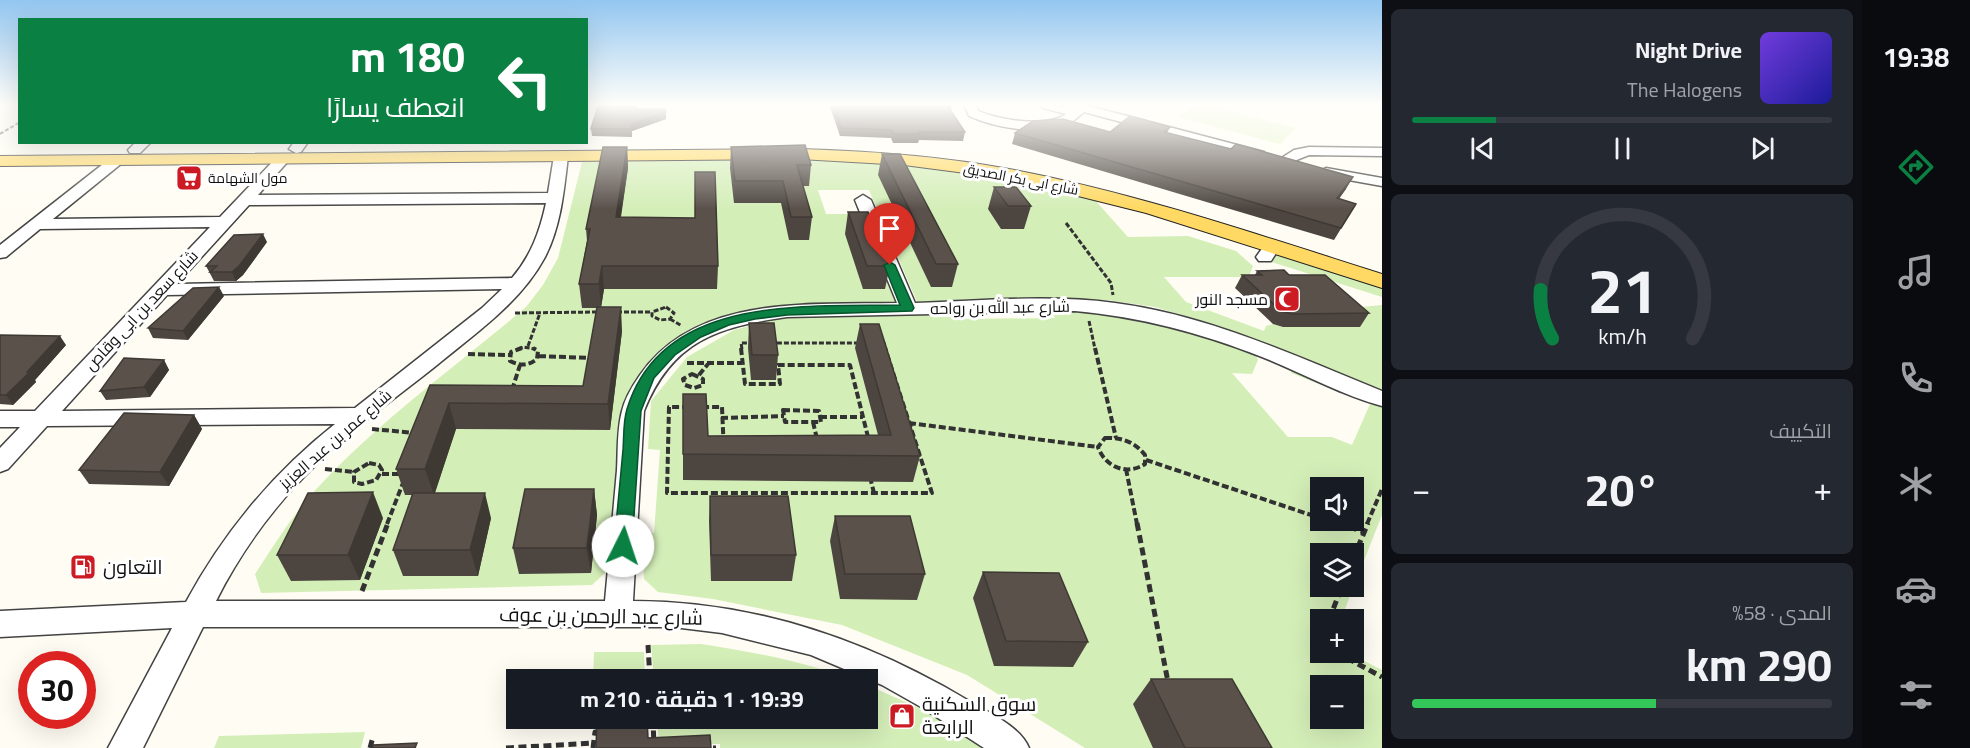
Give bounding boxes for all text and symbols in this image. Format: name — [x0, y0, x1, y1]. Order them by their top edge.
text: 180 m — [350, 17, 465, 96]
text: Night Drive — [1635, 29, 1742, 71]
text: 19:38 — [1883, 32, 1949, 82]
icon: left — [486, 42, 564, 120]
text: The Halogens — [1627, 71, 1742, 108]
text: انعطف يسارًا — [326, 82, 465, 132]
icon: previous — [1466, 132, 1499, 165]
icon: pause — [1606, 132, 1639, 165]
icon: next — [1746, 132, 1779, 165]
icon: directions — [1895, 146, 1937, 188]
street label: شارع ابى بكر الصديق — [961, 155, 1081, 203]
supermarket icon: مول الشهامة — [174, 163, 204, 193]
place label: مول الشهامة — [208, 165, 288, 191]
pin — [864, 203, 915, 265]
icon: arrive — [873, 212, 906, 245]
text: 21 — [1587, 232, 1657, 349]
street label: شارع سعد بن ابى وقاص — [76, 242, 206, 378]
icon: music — [1895, 251, 1937, 293]
place label: مسجد النور — [1194, 284, 1268, 314]
mosque icon: مسجد النور — [1272, 284, 1302, 314]
street label: شارع عبد الله بن رواحه — [930, 291, 1070, 323]
text: km/h — [1598, 316, 1646, 356]
icon: phone — [1895, 357, 1937, 399]
street label: شارع عمر بن عبد العزيز — [271, 381, 399, 498]
text: التكييف — [1769, 412, 1832, 449]
text: 20° — [1584, 447, 1660, 532]
text: − — [1412, 458, 1430, 520]
text: + — [1814, 458, 1832, 520]
icon: climate — [1895, 463, 1937, 505]
map controls — [1310, 477, 1364, 729]
button: sound — [1310, 477, 1364, 531]
position arrow — [591, 514, 655, 578]
button: layers — [1310, 543, 1364, 597]
place label: التعاون — [103, 548, 163, 585]
fuel station icon: التعاون — [68, 552, 98, 582]
icon: car — [1895, 568, 1937, 610]
text: المدى · 58% — [1732, 594, 1832, 631]
street label: شارع عبد الرحمن بن عوف — [499, 595, 703, 636]
button: + — [1310, 609, 1364, 663]
text: 290 km — [1686, 622, 1832, 707]
speed limit sign: 30 — [18, 651, 96, 729]
icon: filters — [1895, 674, 1937, 716]
button: − — [1310, 675, 1364, 729]
text: 19:39 · 1 دقيقة · 210 m — [580, 678, 804, 720]
place label: سوق السكنية الرابعة — [922, 685, 1036, 745]
shop icon: سوق السكنية الرابعة — [887, 701, 917, 731]

